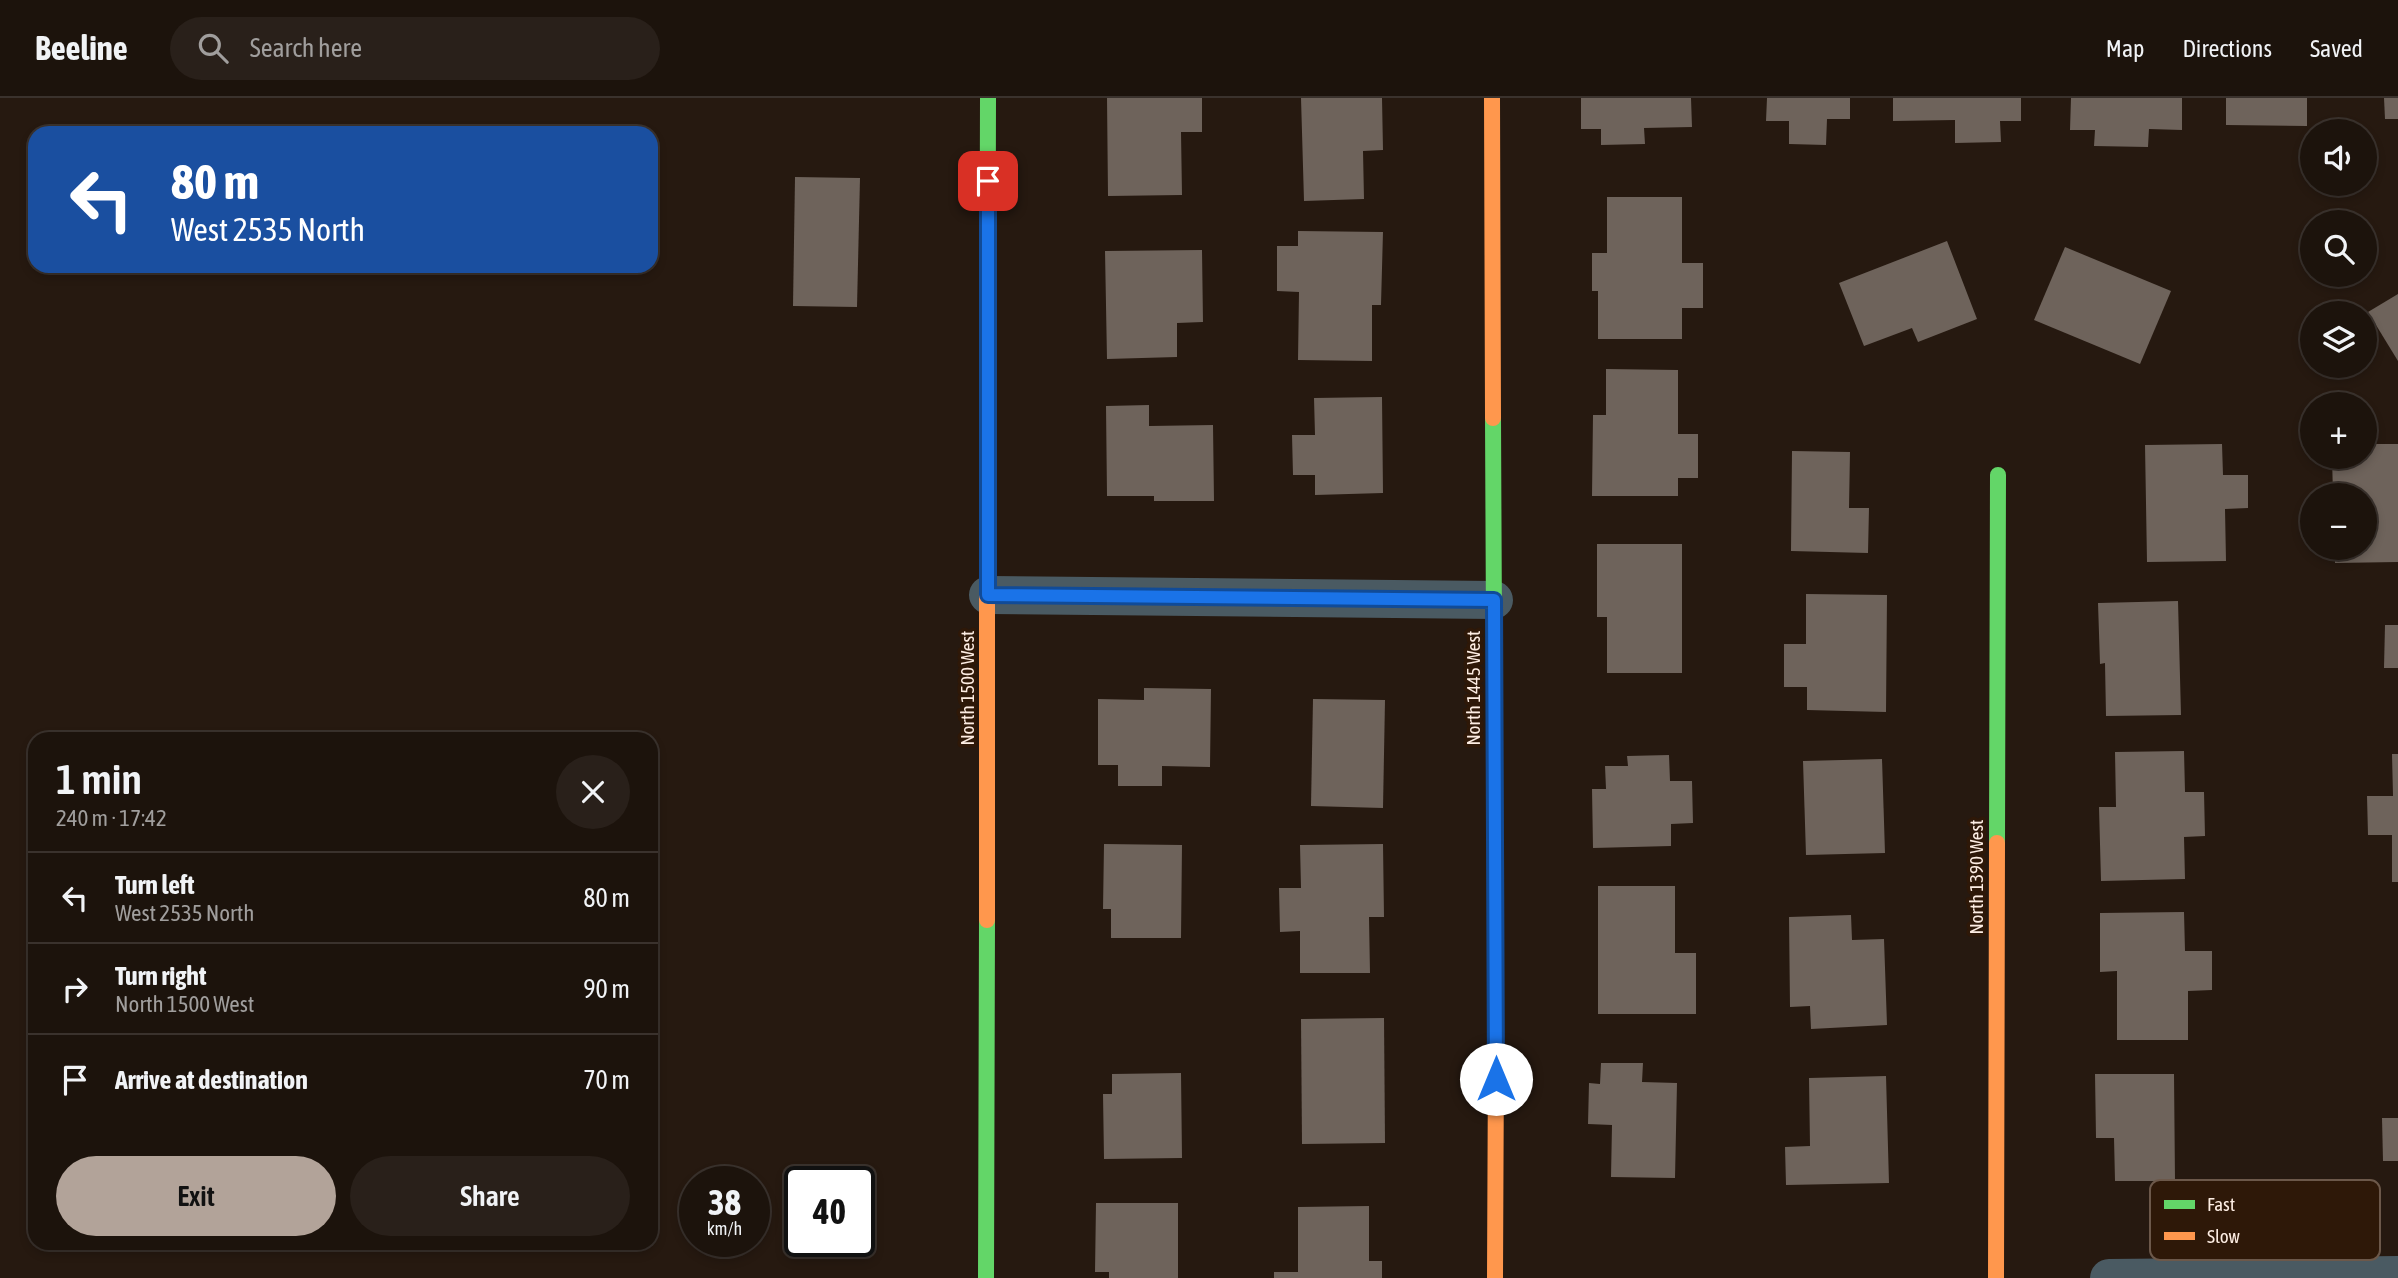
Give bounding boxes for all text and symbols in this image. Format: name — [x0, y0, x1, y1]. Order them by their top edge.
search box — [170, 17, 660, 80]
text: Beeline — [35, 29, 128, 67]
icon: search — [194, 29, 232, 67]
text: Search here — [250, 33, 362, 63]
text: Map — [2106, 35, 2144, 62]
text: Directions — [2182, 35, 2272, 62]
text: Saved — [2310, 35, 2363, 62]
map controls — [2300, 119, 2377, 560]
button: sound — [2300, 119, 2377, 196]
pin — [958, 151, 1018, 211]
text: 80 m — [171, 153, 259, 209]
icon: left — [56, 154, 147, 245]
icon: arrive — [969, 162, 1007, 200]
button: search — [2300, 210, 2377, 287]
text: West 2535 North — [171, 211, 365, 248]
button: layers — [2300, 301, 2377, 378]
button: + — [2300, 392, 2377, 469]
button: − — [2300, 483, 2377, 560]
street label: North 1500 West — [956, 630, 978, 746]
street label: North 1445 West — [1462, 630, 1484, 746]
text: 1 min — [56, 755, 142, 803]
button: close — [556, 755, 630, 829]
text: 240 m · 17:42 — [56, 805, 167, 831]
street label: North 1390 West — [1965, 819, 1987, 935]
text: Turn left — [115, 870, 195, 900]
icon: left — [56, 879, 94, 917]
text: 80 m — [583, 883, 630, 913]
text: West 2535 North — [115, 900, 254, 926]
text: Turn right — [115, 961, 206, 991]
icon: right — [56, 970, 94, 1008]
text: 90 m — [583, 974, 630, 1004]
text: North 1500 West — [115, 991, 254, 1017]
position arrow — [1459, 1042, 1533, 1116]
icon: arrive — [56, 1061, 94, 1099]
text: Arrive at destination — [115, 1065, 308, 1095]
text: 70 m — [583, 1065, 630, 1095]
button: Exit — [56, 1156, 336, 1236]
button: Share — [350, 1156, 630, 1236]
speed limit sign: 40 — [784, 1166, 875, 1257]
legend — [2150, 1180, 2380, 1260]
text: 38 — [708, 1182, 741, 1222]
text: Fast — [2207, 1193, 2235, 1215]
text: km/h — [707, 1218, 742, 1239]
text: Slow — [2207, 1225, 2241, 1247]

